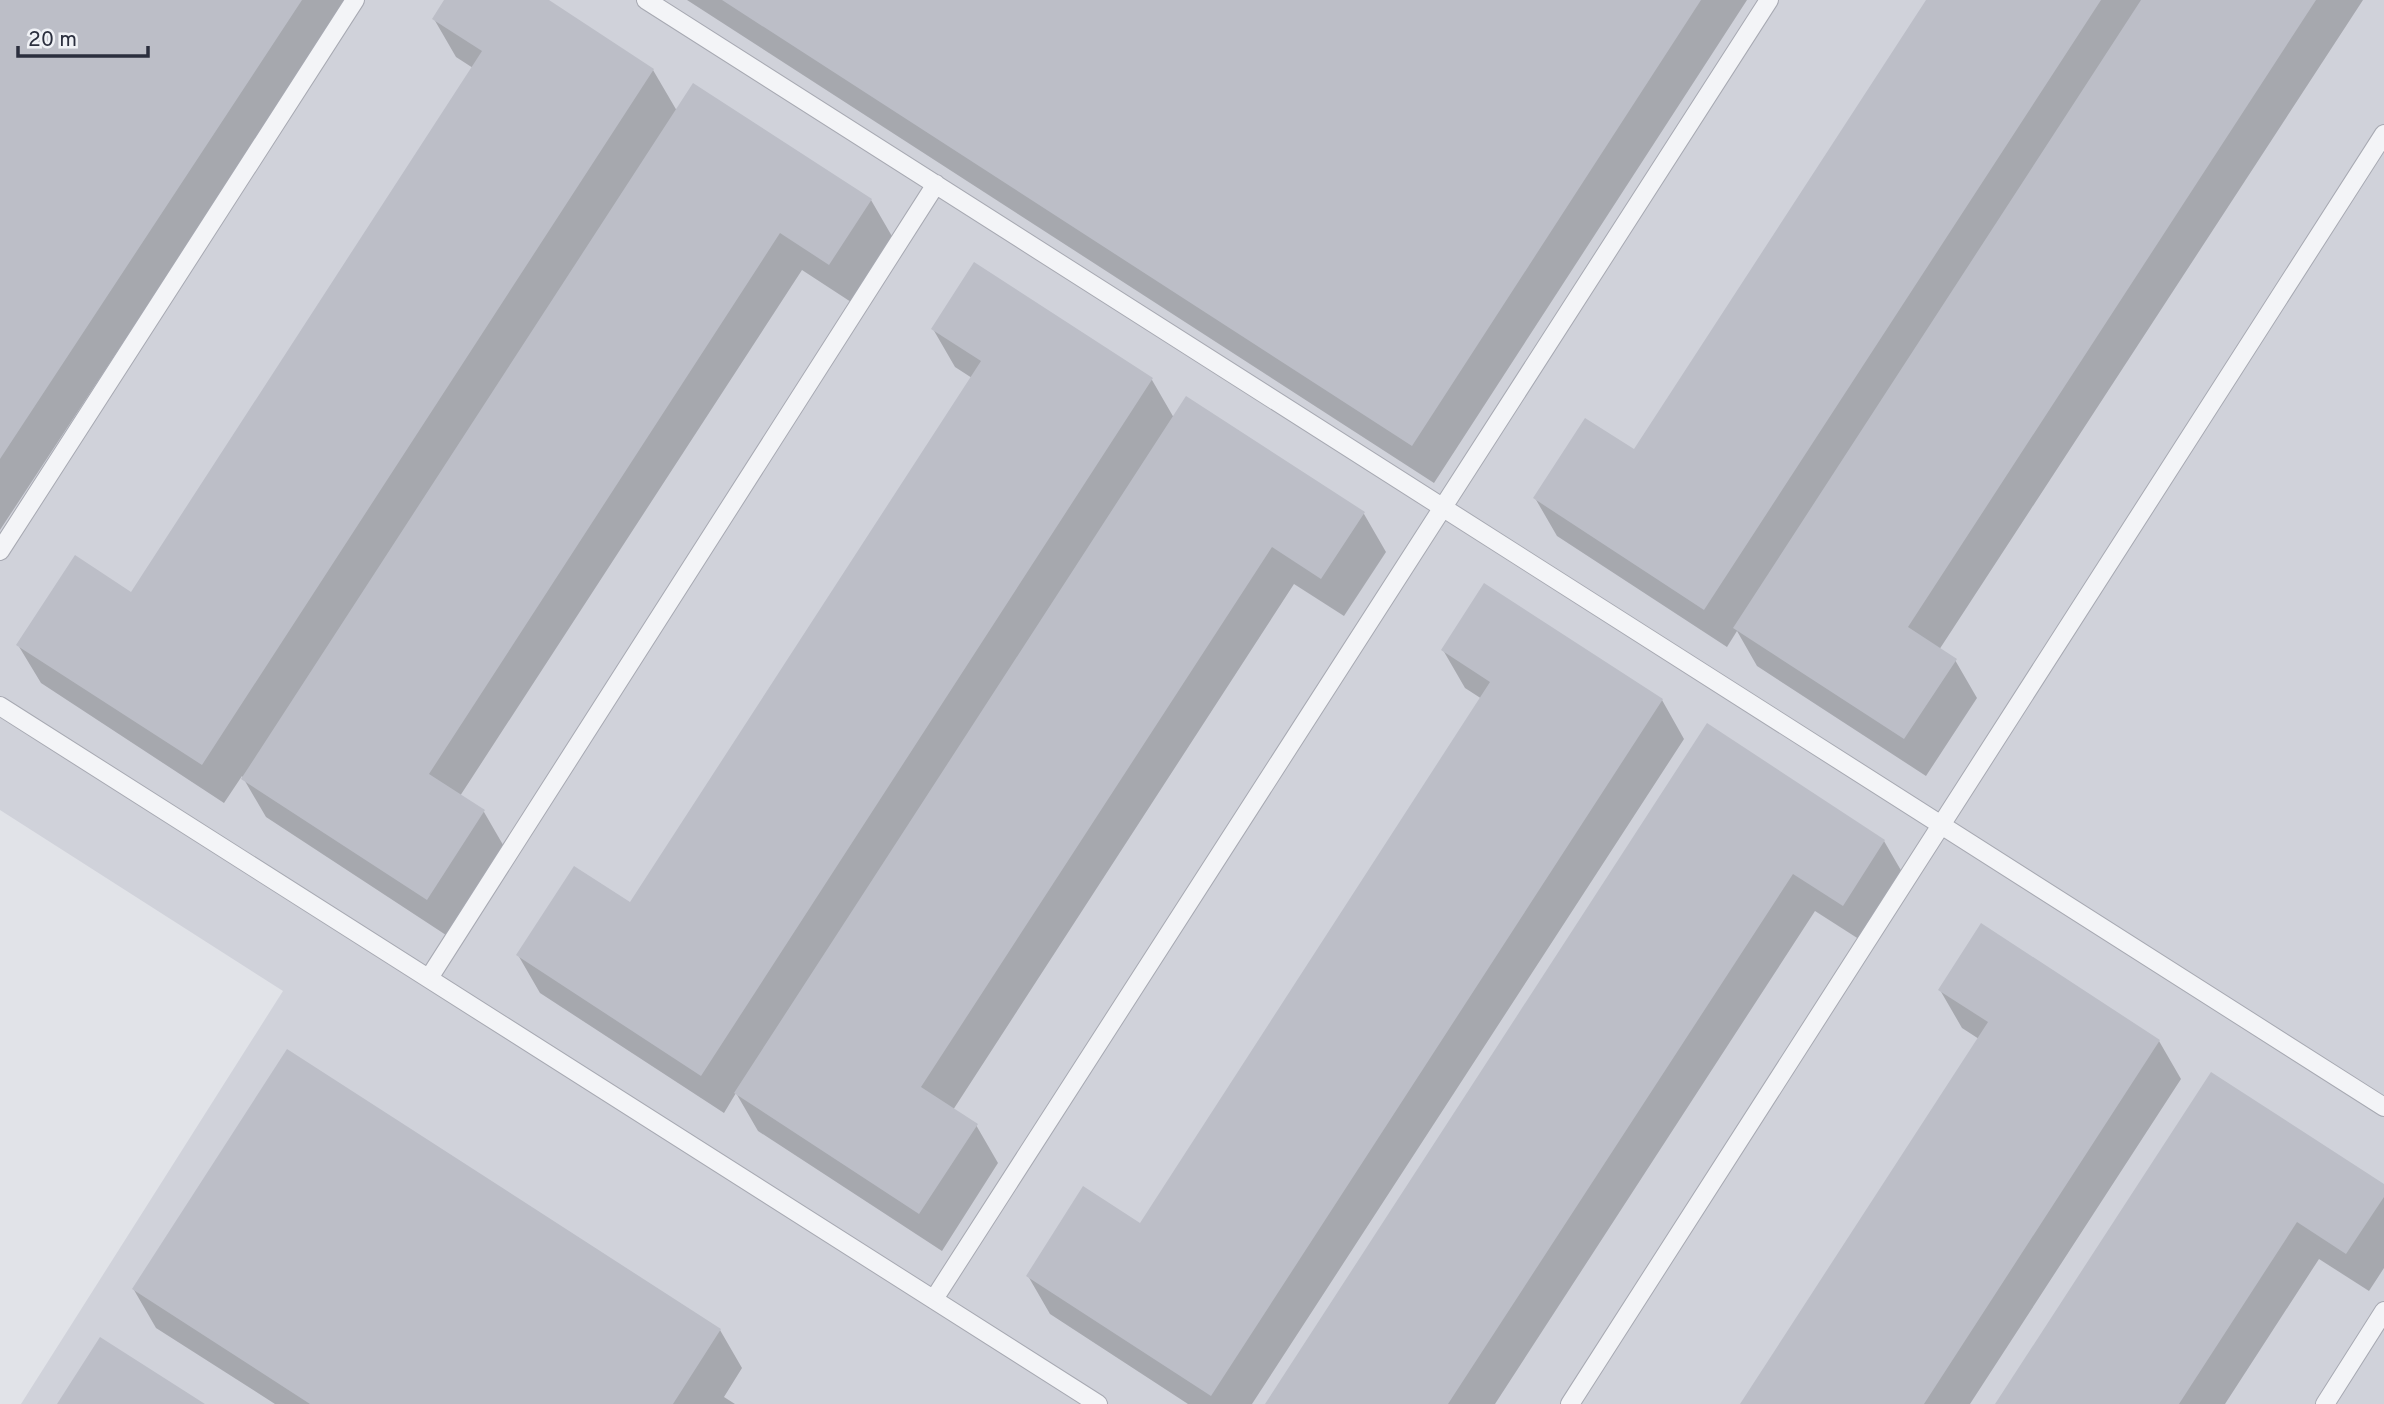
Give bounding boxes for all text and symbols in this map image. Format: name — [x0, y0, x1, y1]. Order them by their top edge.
scale bar — [18, 14, 147, 58]
text: 20 m — [28, 27, 77, 54]

